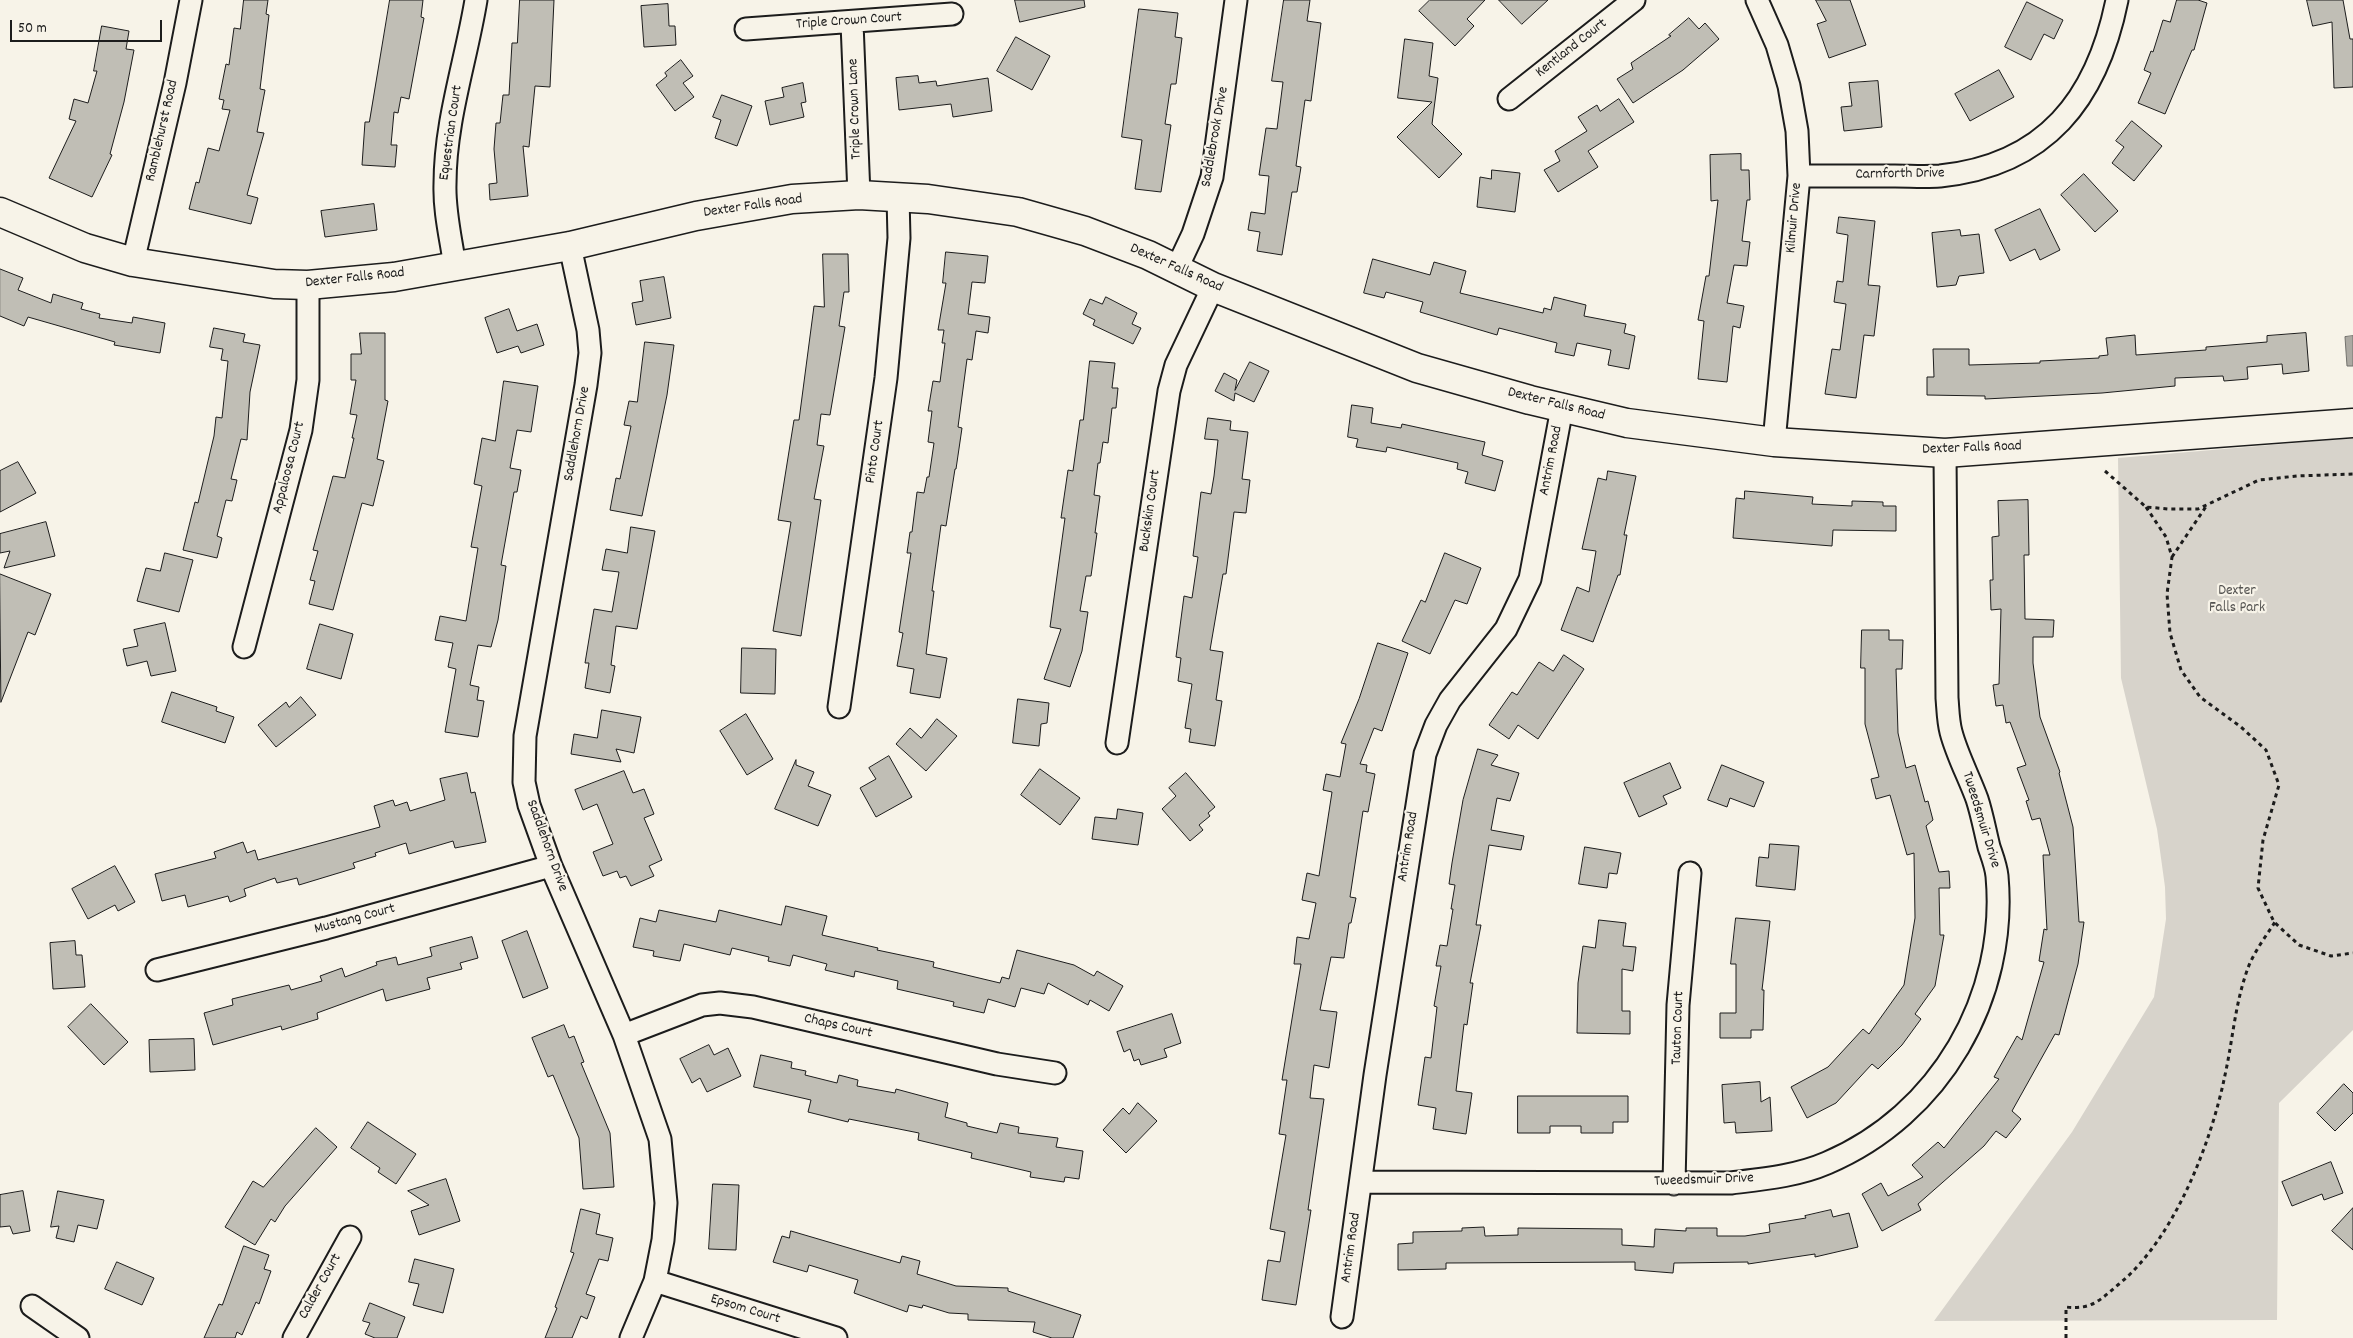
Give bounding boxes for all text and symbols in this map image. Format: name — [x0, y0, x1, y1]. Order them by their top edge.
street label: Triple Crown Court — [795, 9, 903, 35]
scale bar — [12, 10, 165, 42]
street label: Kentland Court — [1533, 16, 1611, 82]
text: 50 m — [18, 18, 47, 40]
street label: Triple Crown Lane — [845, 58, 867, 160]
street label: Ramblehurst Road — [143, 79, 183, 183]
street label: Equestrian Court — [436, 84, 468, 182]
street label: Saddlebrook Drive — [1198, 85, 1234, 189]
street label: Carnforth Drive — [1855, 165, 1945, 185]
street label: Kilmuir Drive — [1783, 182, 1807, 254]
street label: Dexter Falls Road — [702, 191, 804, 223]
street label: Dexter Falls Road — [1127, 241, 1225, 297]
street label: Dexter Falls Road — [304, 265, 406, 293]
street label: Dexter Falls Road — [1505, 384, 1607, 426]
street label: Saddlehorn Drive — [561, 385, 595, 483]
street label: Pinto Court — [863, 419, 889, 485]
street label: Appaloosa Court — [270, 420, 310, 516]
street label: Antrim Road — [1536, 425, 1568, 497]
street label: Dexter Falls Road — [1922, 438, 2022, 460]
street label: Buckskin Court — [1136, 469, 1166, 553]
park label: Dexter Falls Park — [2209, 583, 2265, 618]
street label: Tweedsmuir Drive — [1957, 770, 2003, 870]
street label: Saddlehorn Drive — [521, 798, 571, 894]
street label: Antrim Road — [1395, 811, 1423, 883]
street label: Mustang Court — [313, 901, 397, 939]
street label: Tauton Court — [1669, 991, 1689, 1065]
street label: Chaps Court — [802, 1010, 874, 1044]
street label: Tweedsmuir Drive — [1654, 1170, 1754, 1192]
street label: Antrim Road — [1338, 1212, 1366, 1284]
street label: Calder Court — [296, 1251, 346, 1323]
street label: Epsom Court — [708, 1291, 782, 1329]

